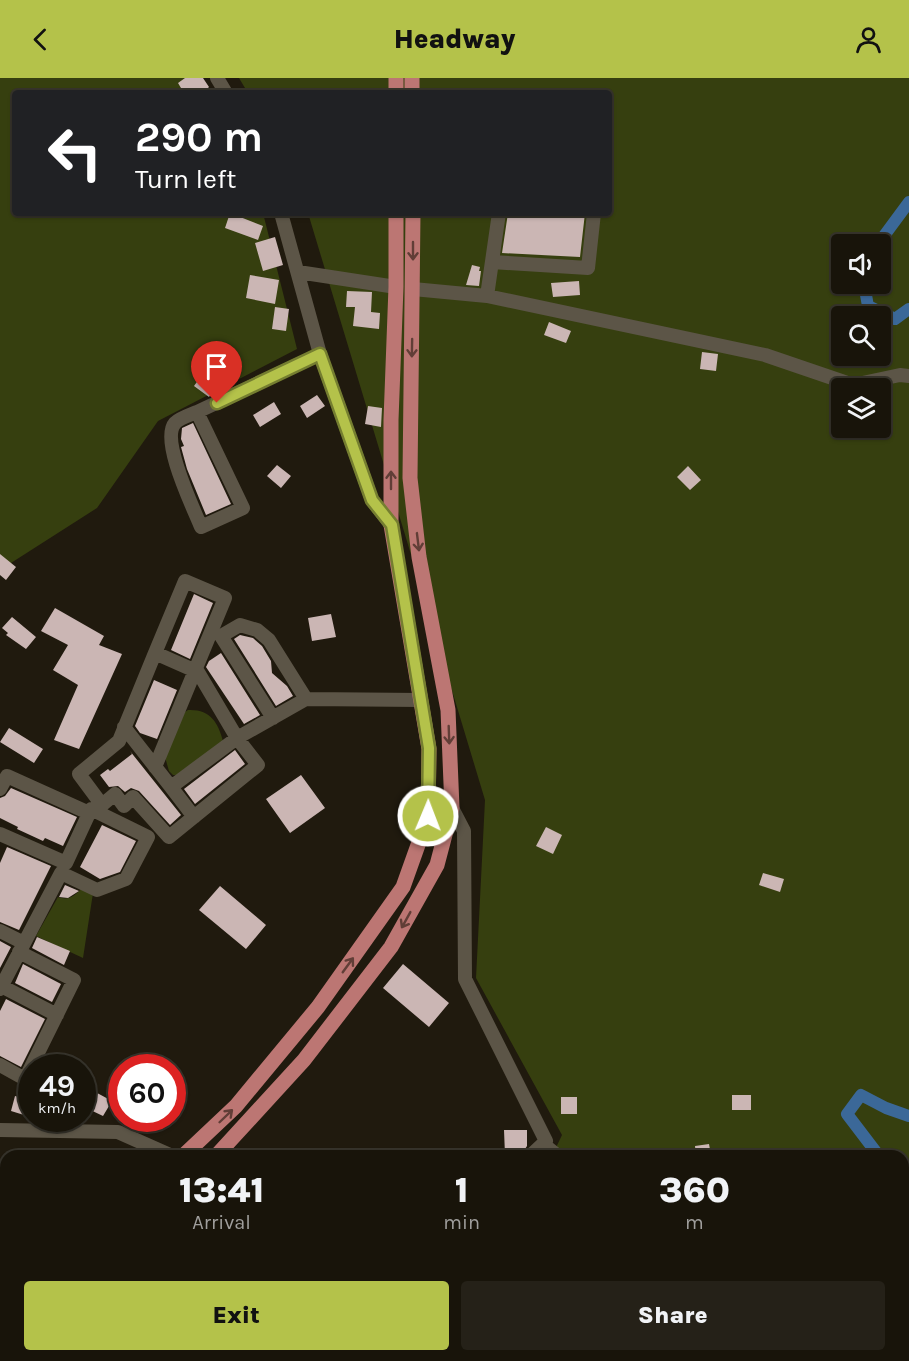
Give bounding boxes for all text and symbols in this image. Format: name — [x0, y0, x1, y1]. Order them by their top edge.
icon: back — [24, 23, 57, 56]
text: Headway — [394, 23, 515, 55]
icon: person — [852, 23, 885, 56]
text: 290 m — [135, 112, 263, 162]
icon: left — [36, 114, 114, 192]
text: Turn left — [135, 163, 236, 195]
map controls — [831, 234, 891, 438]
button: sound — [831, 234, 891, 294]
one-way arrow — [407, 241, 419, 261]
button: search — [831, 306, 891, 366]
one-way arrow — [406, 337, 418, 357]
pin — [191, 341, 242, 403]
icon: arrive — [200, 350, 233, 383]
button: layers — [831, 378, 891, 438]
one-way arrow — [385, 470, 397, 490]
one-way arrow — [413, 532, 424, 552]
one-way arrow — [443, 724, 454, 744]
position arrow — [396, 784, 460, 848]
one-way arrow — [400, 911, 412, 928]
one-way arrow — [342, 957, 354, 973]
speed limit sign: 60 — [108, 1054, 186, 1132]
text: 49 — [39, 1068, 75, 1104]
text: km/h — [38, 1099, 76, 1117]
one-way arrow — [218, 1109, 233, 1123]
text: 13:41 — [179, 1169, 264, 1211]
text: 1 — [455, 1169, 469, 1211]
text: 360 — [659, 1169, 730, 1211]
text: Arrival — [192, 1211, 251, 1234]
text: min — [443, 1211, 480, 1234]
text: m — [685, 1211, 704, 1234]
button: Exit — [24, 1281, 449, 1350]
button: Share — [461, 1281, 885, 1350]

